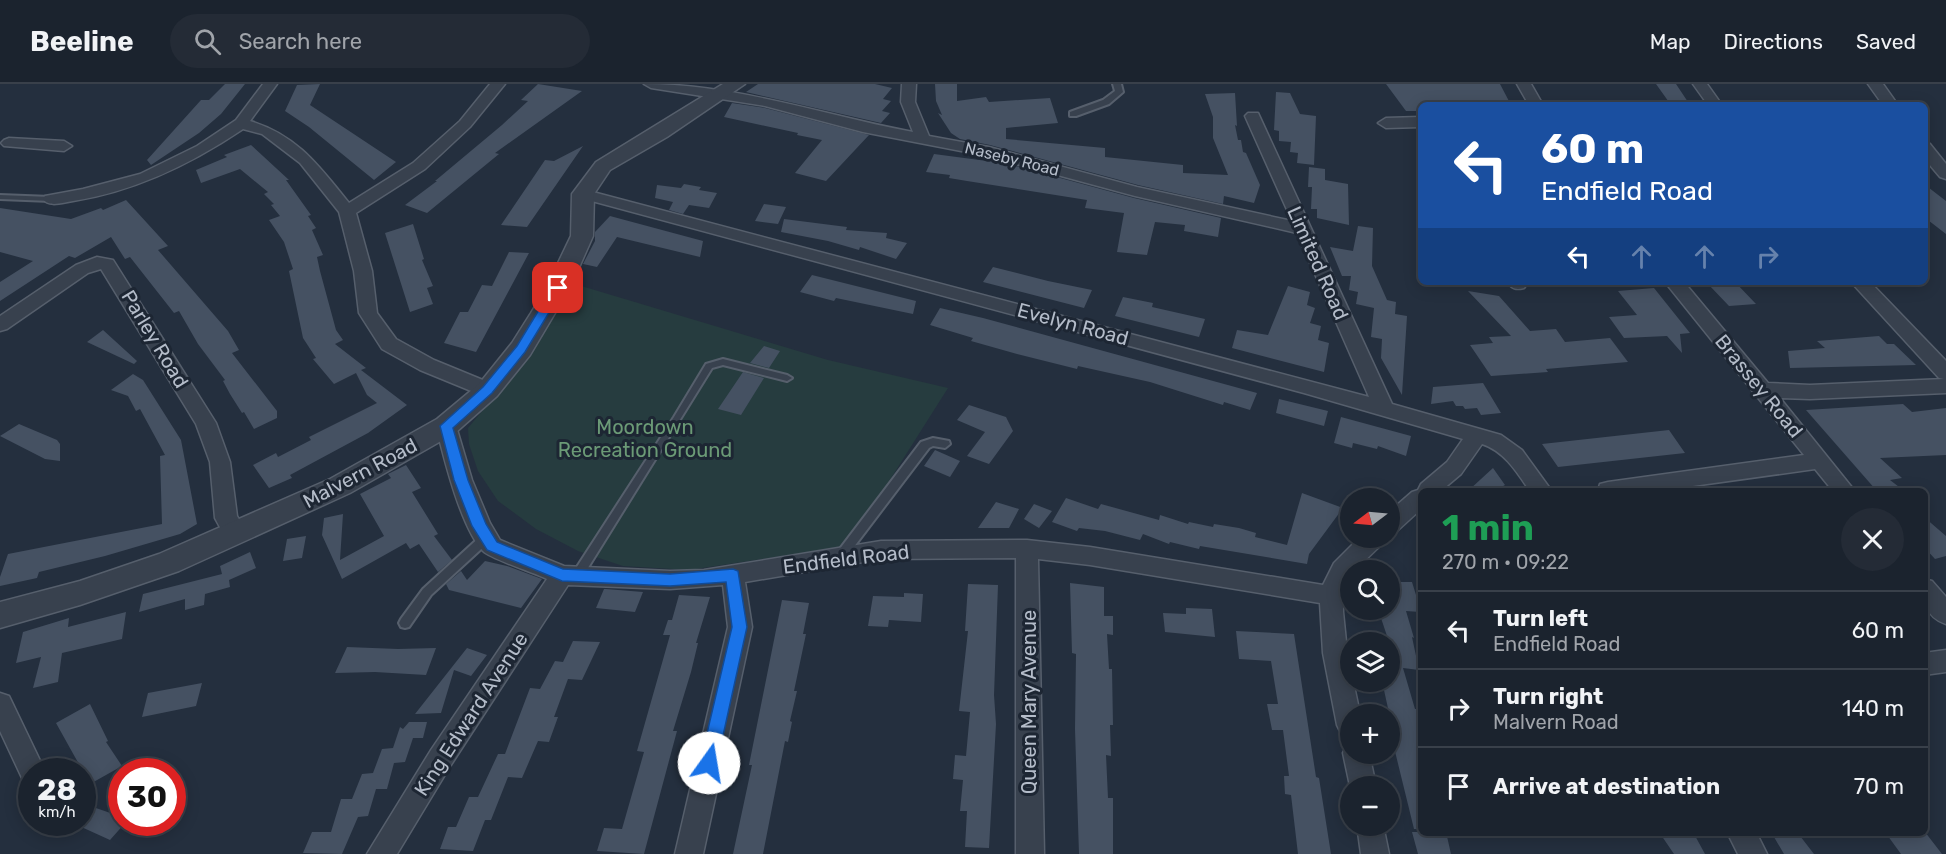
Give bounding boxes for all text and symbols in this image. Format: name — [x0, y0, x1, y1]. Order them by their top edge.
search box — [170, 14, 590, 68]
text: Beeline — [30, 25, 134, 58]
icon: search — [191, 25, 224, 58]
text: Search here — [239, 28, 362, 55]
text: Map — [1650, 29, 1691, 54]
text: Directions — [1724, 29, 1823, 54]
text: Saved — [1856, 29, 1916, 54]
text: 60 m — [1541, 124, 1644, 174]
icon: left — [1442, 126, 1520, 204]
street label: Naseby Road — [963, 138, 1061, 180]
text: Endfield Road — [1541, 175, 1713, 207]
street label: Limited Road — [1282, 202, 1354, 324]
icon: left — [1562, 240, 1595, 273]
icon: ahead — [1625, 240, 1658, 273]
icon: ahead — [1688, 240, 1721, 273]
icon: right — [1751, 240, 1784, 273]
pin — [532, 262, 583, 313]
icon: arrive — [541, 271, 574, 304]
street label: Parley Road — [116, 286, 194, 392]
street label: Evelyn Road — [1015, 298, 1131, 350]
street label: Brassey Road — [1710, 330, 1808, 442]
park label: Moordown Recreation Ground — [558, 415, 732, 462]
street label: Malvern Road — [299, 433, 421, 513]
north arrow — [1340, 488, 1400, 548]
map controls — [1340, 488, 1400, 836]
text: 1 min — [1442, 506, 1534, 549]
button: close — [1841, 508, 1904, 571]
street label: Endfield Road — [781, 539, 911, 579]
text: 270 m · 09:22 — [1442, 550, 1569, 574]
button: search — [1340, 560, 1400, 620]
text: Turn left — [1493, 605, 1588, 632]
street label: Queen Mary Avenue — [1017, 610, 1041, 794]
icon: left — [1442, 614, 1475, 647]
text: 60 m — [1852, 617, 1904, 644]
street label: King Edward Avenue — [409, 628, 533, 800]
button: layers — [1340, 632, 1400, 692]
text: Endfield Road — [1493, 632, 1620, 656]
text: Turn right — [1493, 683, 1603, 710]
icon: right — [1442, 692, 1475, 725]
text: 140 m — [1842, 695, 1904, 722]
button: + — [1340, 704, 1400, 764]
text: Malvern Road — [1493, 710, 1619, 734]
position arrow — [677, 731, 741, 795]
speed limit sign: 30 — [108, 758, 186, 836]
icon: arrive — [1442, 770, 1475, 803]
text: 28 — [37, 772, 77, 808]
text: Arrive at destination — [1493, 773, 1720, 800]
text: 70 m — [1854, 773, 1904, 800]
button: − — [1340, 776, 1400, 836]
text: km/h — [38, 803, 76, 821]

